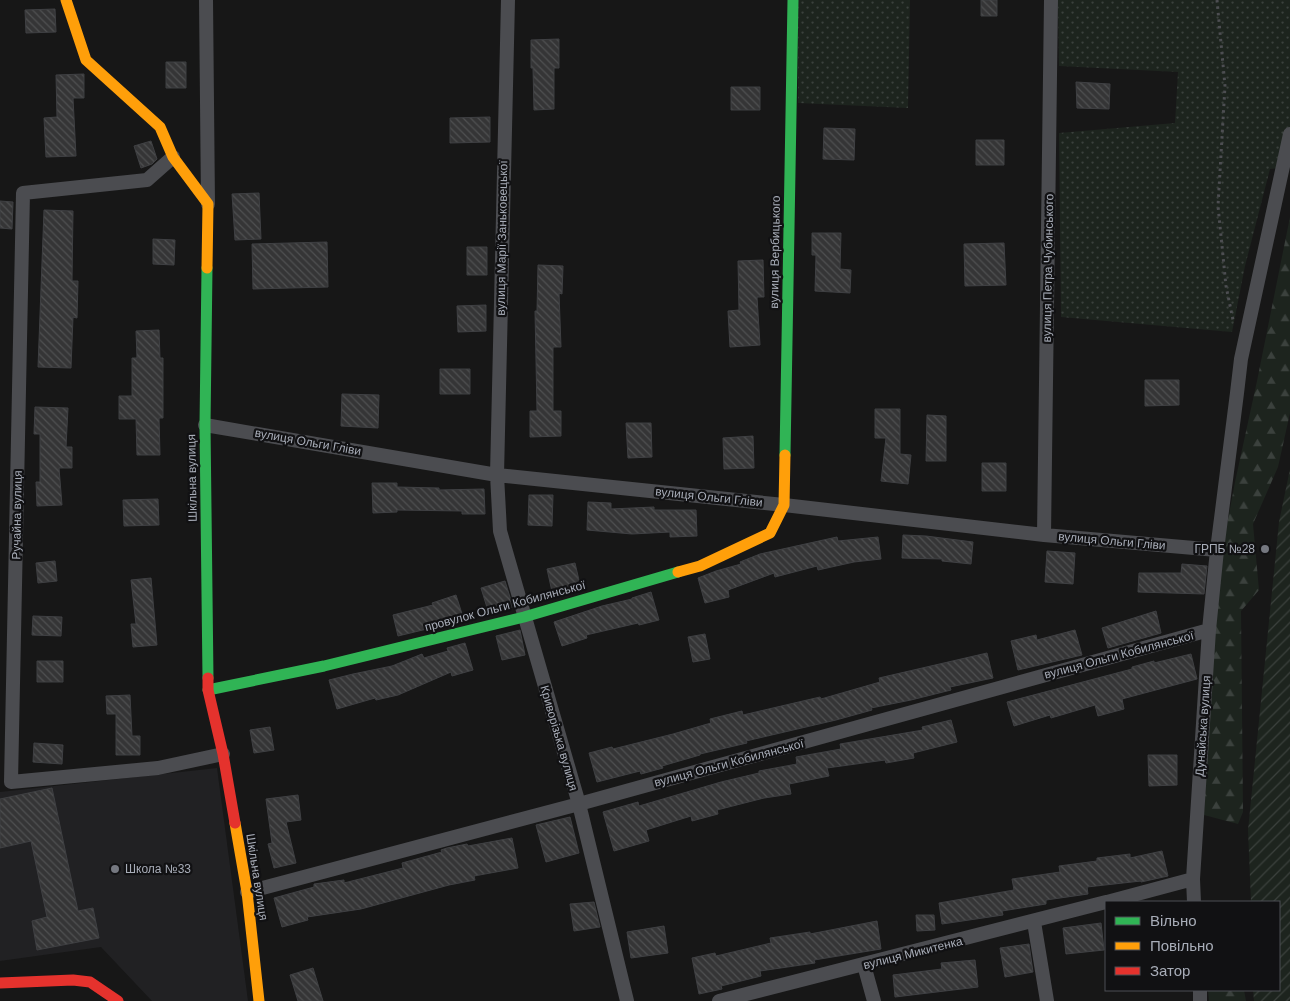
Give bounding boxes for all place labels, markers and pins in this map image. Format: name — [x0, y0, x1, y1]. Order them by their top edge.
place label: ГРПБ №28 — [1194, 542, 1255, 556]
marker: ГРПБ №28 — [1259, 543, 1271, 555]
place label: Школа №33 — [125, 862, 191, 876]
marker: Школа №33 — [109, 863, 121, 875]

